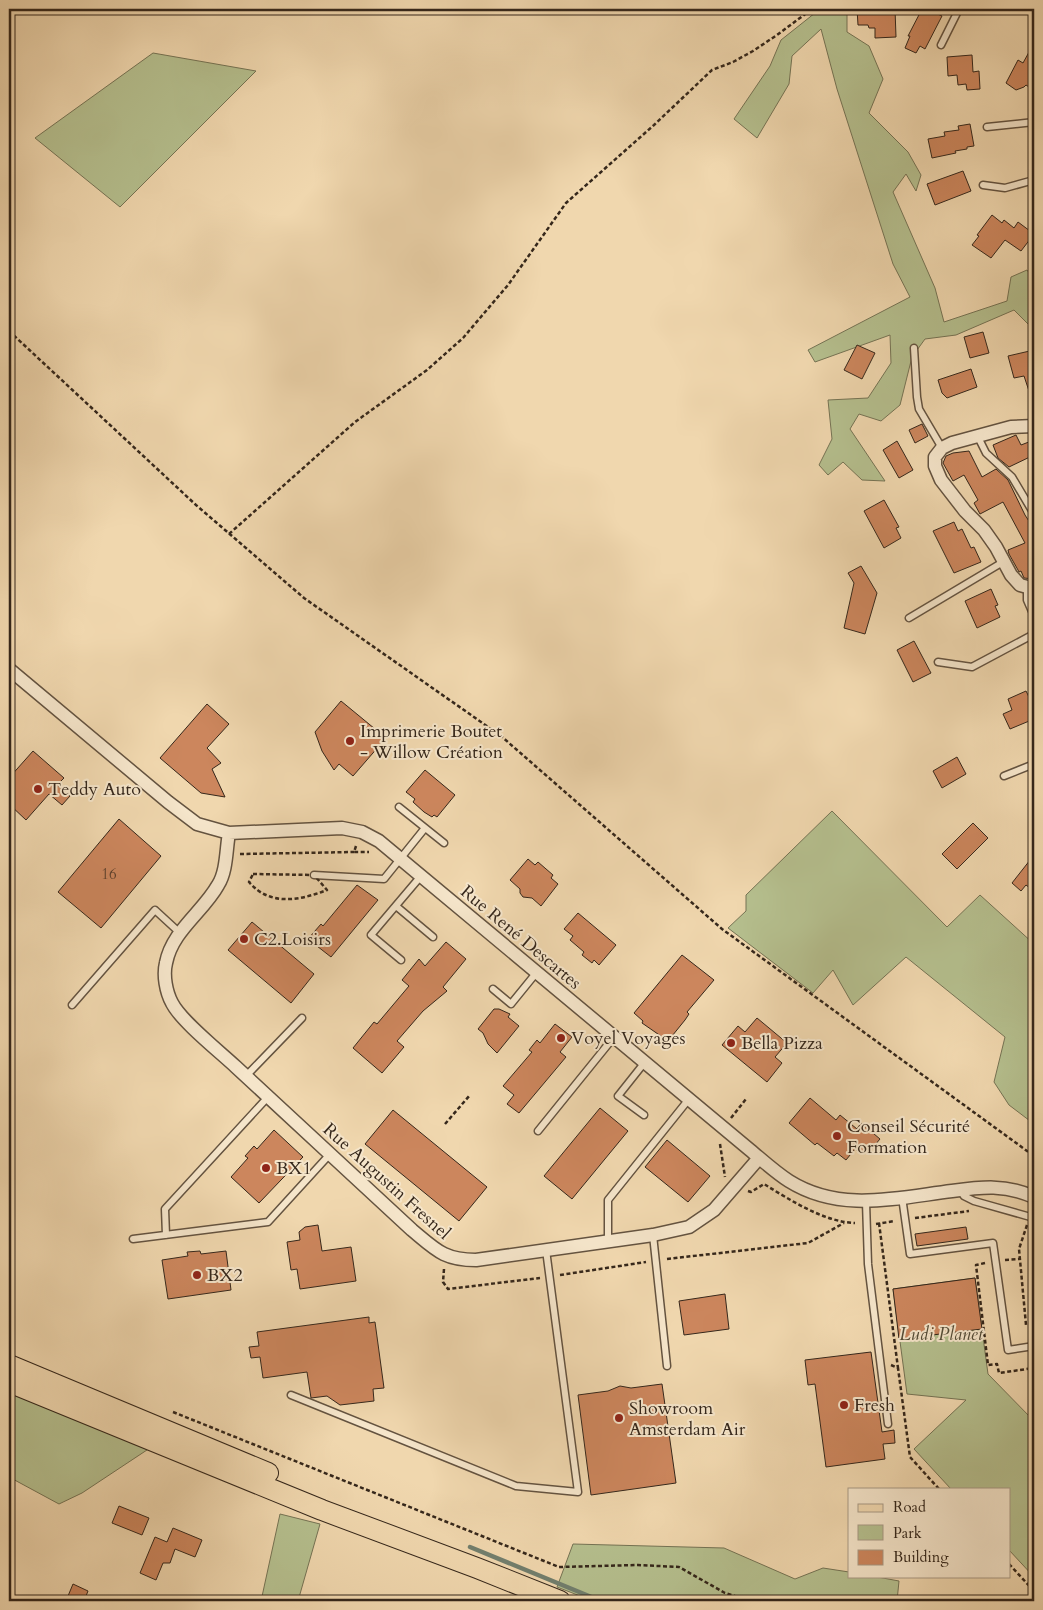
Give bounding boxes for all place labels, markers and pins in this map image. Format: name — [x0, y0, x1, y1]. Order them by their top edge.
place label: Imprimerie Boutet - Willow Création — [360, 719, 504, 765]
marker: Imprimerie Boutet - Willow Création — [344, 735, 356, 747]
place label: Teddy Auto — [48, 777, 141, 802]
marker: Teddy Auto — [32, 783, 44, 795]
place label: C2.Loisirs — [254, 927, 331, 952]
marker: C2.Loisirs — [238, 933, 250, 945]
place label: Voyel Voyages — [571, 1026, 686, 1051]
place label: Bella Pizza — [741, 1031, 823, 1056]
marker: Voyel Voyages — [555, 1032, 567, 1044]
marker: Bella Pizza — [725, 1037, 737, 1049]
place label: Conseil Sécurité Formation — [847, 1114, 970, 1160]
marker: Conseil Sécurité Formation — [831, 1130, 843, 1142]
place label: BX1 — [276, 1156, 312, 1181]
marker: BX1 — [260, 1162, 272, 1174]
place label: BX2 — [207, 1263, 243, 1288]
marker: BX2 — [191, 1269, 203, 1281]
place label: Fresh — [854, 1393, 895, 1418]
place label: Showroom Amsterdam Air — [629, 1396, 746, 1442]
marker: Fresh — [838, 1399, 850, 1411]
marker: Showroom Amsterdam Air — [613, 1412, 625, 1424]

